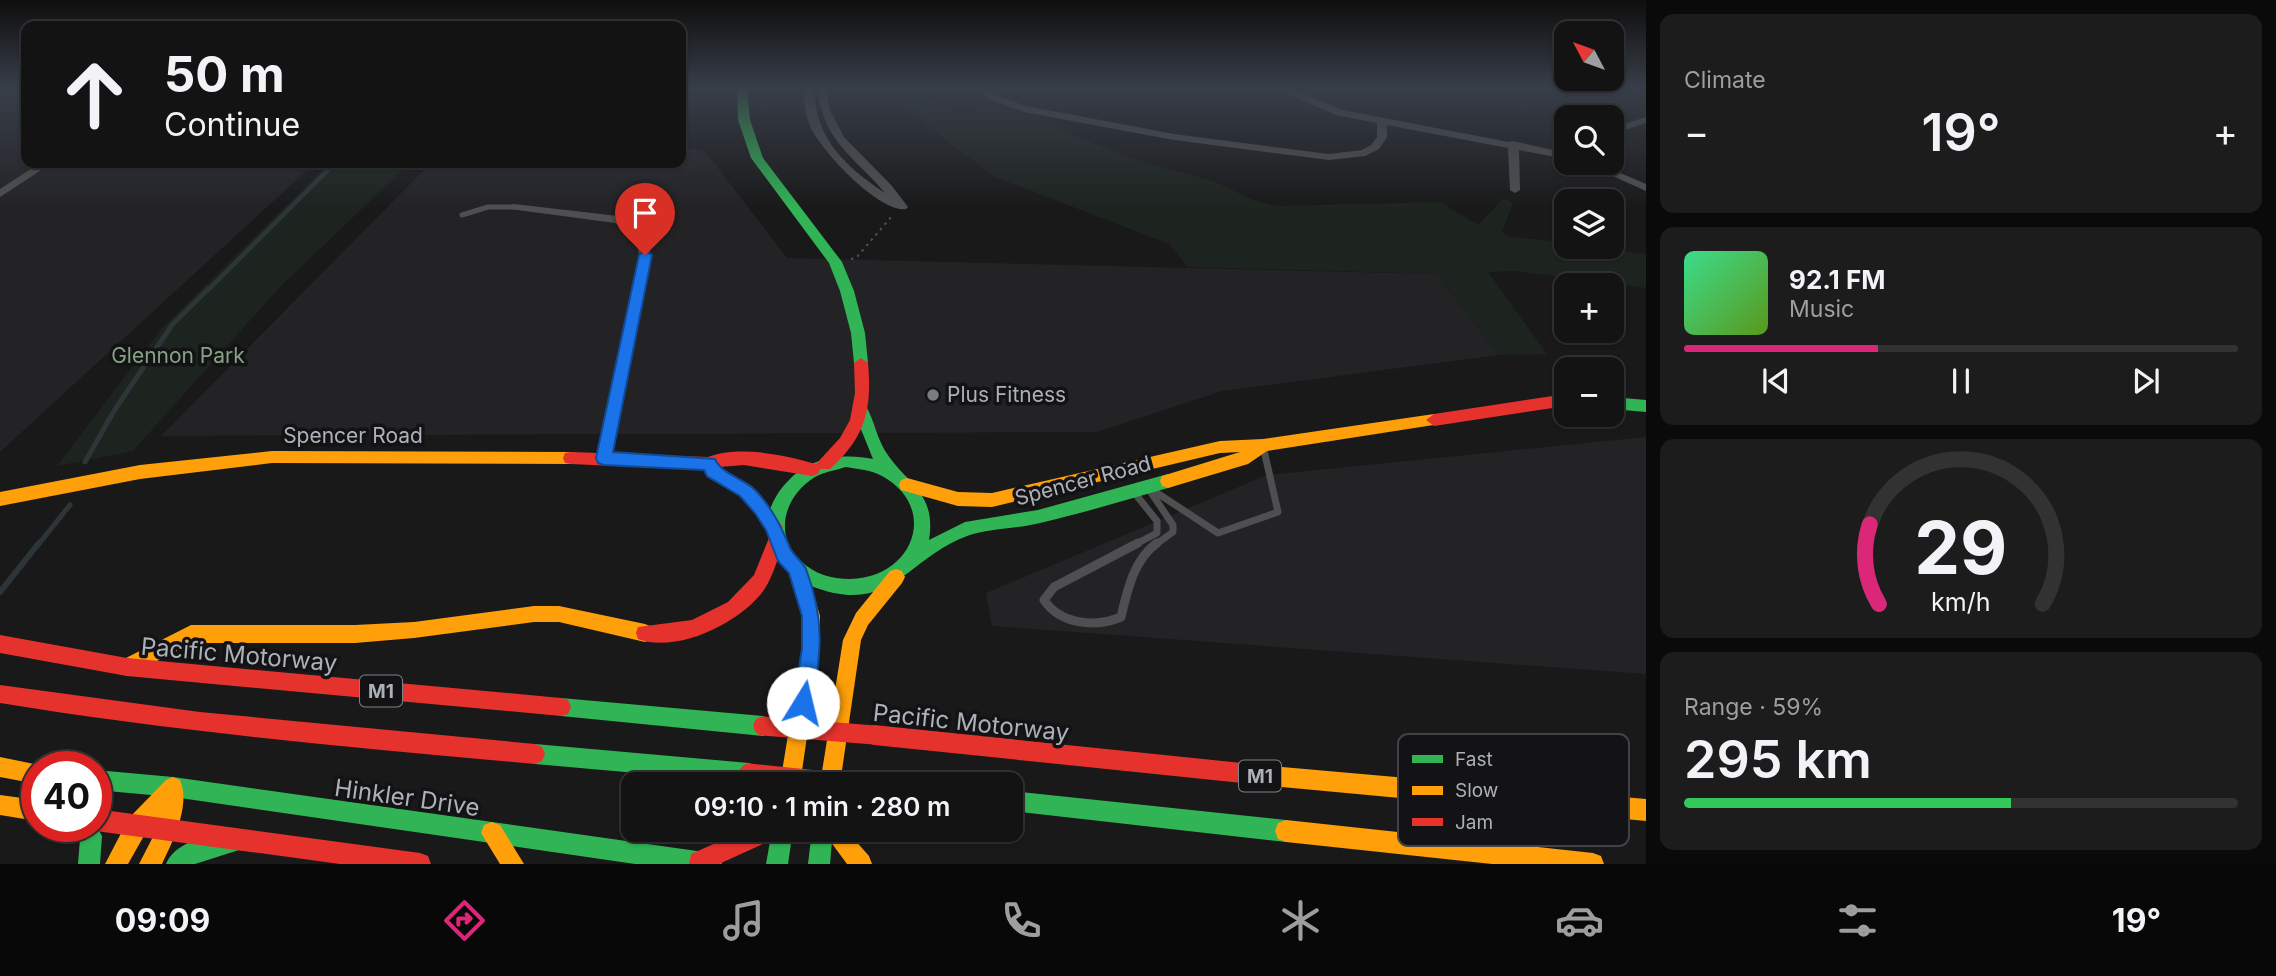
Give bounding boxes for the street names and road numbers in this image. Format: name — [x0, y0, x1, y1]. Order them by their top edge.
street label: Spencer Road — [283, 423, 423, 448]
street label: Spencer Road — [1012, 450, 1154, 511]
street label: Pacific Motorway — [140, 631, 338, 678]
road number: M1 — [360, 676, 402, 706]
street label: Pacific Motorway — [872, 698, 1071, 747]
road number: M1 — [1239, 761, 1281, 792]
street label: Hinkler Drive — [333, 773, 481, 822]

